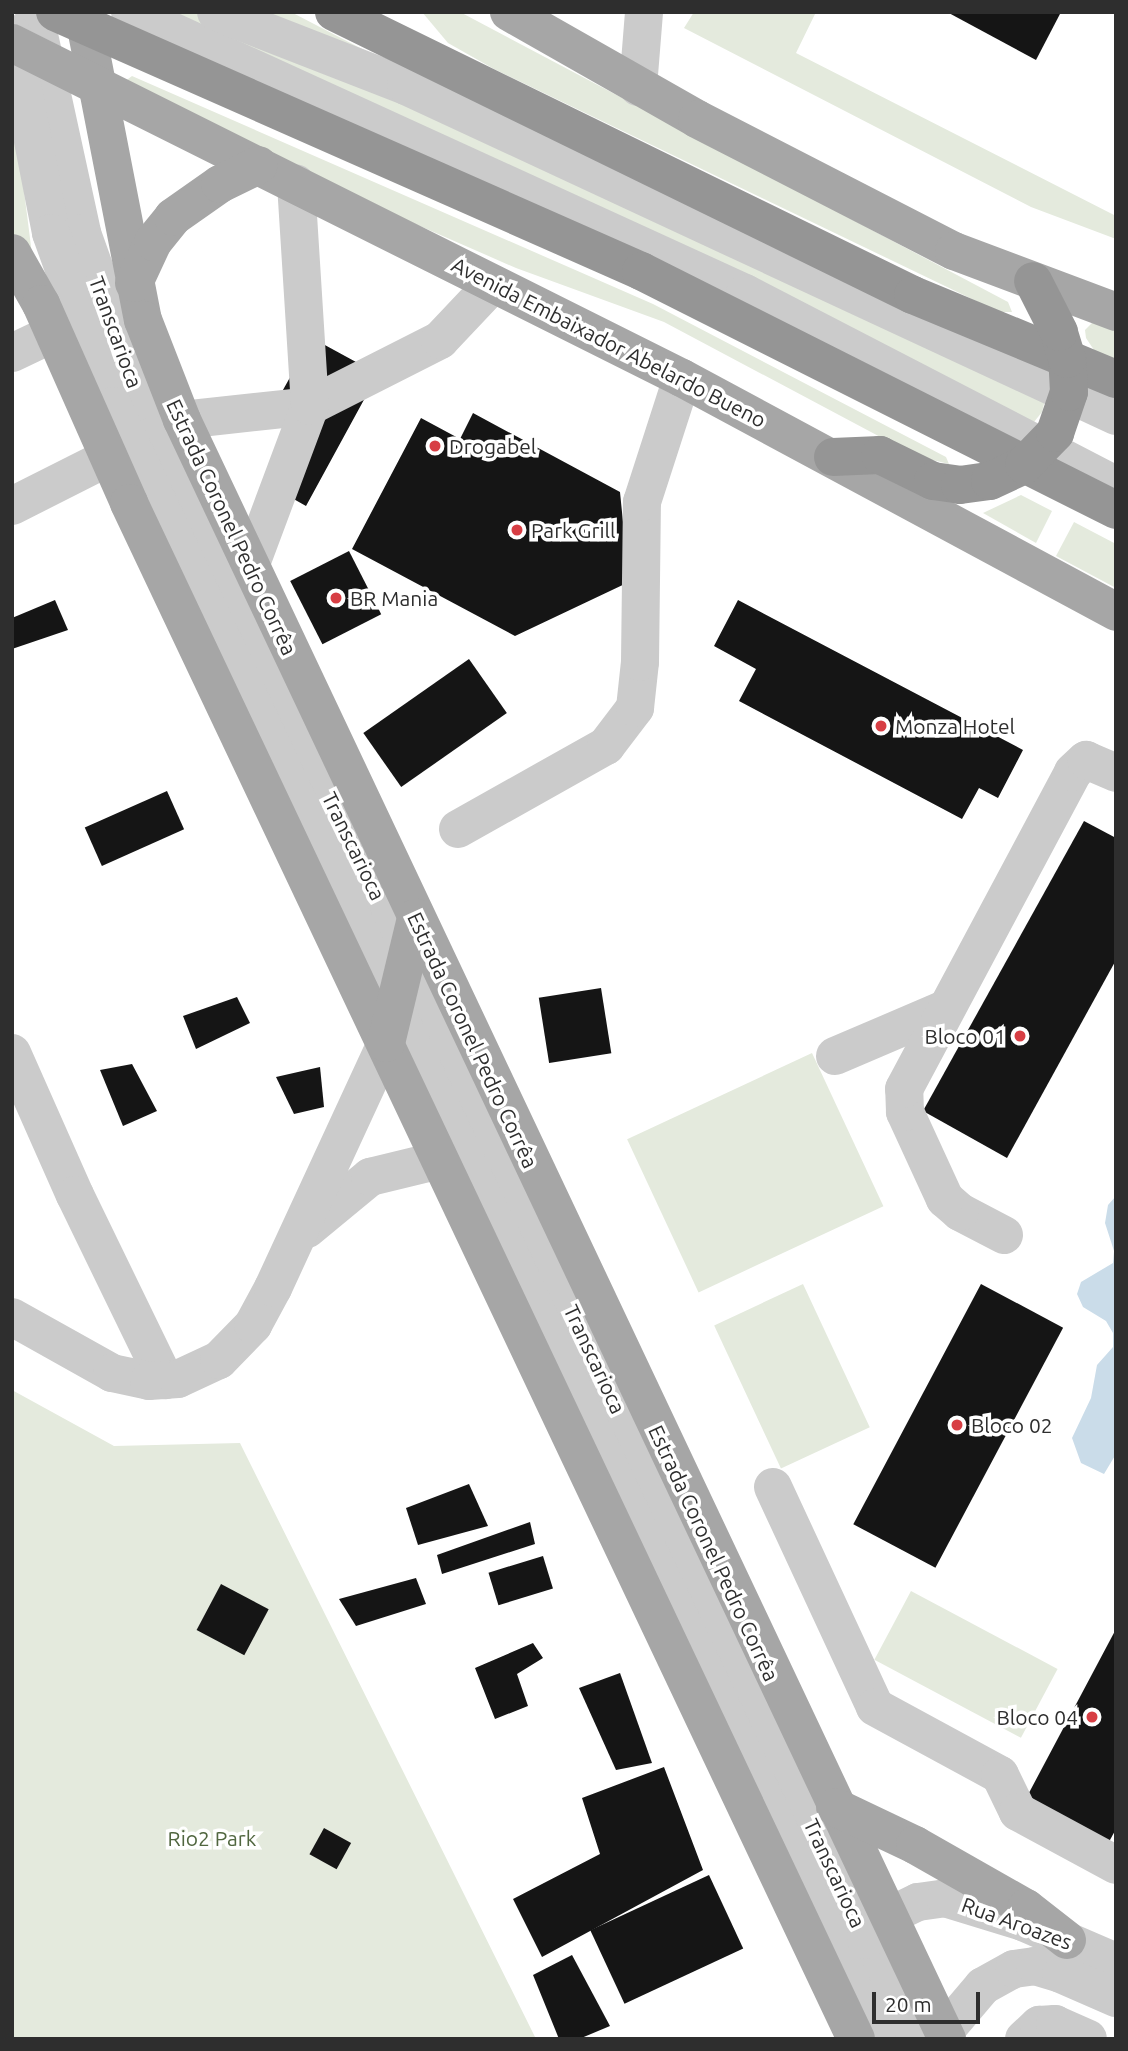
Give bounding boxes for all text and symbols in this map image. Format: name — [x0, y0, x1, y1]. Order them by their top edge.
street label: Avenida Embaixador Abelardo Bueno — [448, 251, 770, 433]
street label: Transcarioca — [84, 273, 148, 391]
street label: Estrada Coronel Pedro Corrêa — [162, 395, 302, 659]
place label: Drogabel — [449, 433, 536, 459]
marker: Drogabel — [427, 438, 443, 454]
place label: Park Grill — [531, 517, 616, 543]
marker: Park Grill — [509, 522, 525, 538]
place label: BR Mania — [350, 585, 438, 611]
marker: BR Mania — [328, 590, 344, 606]
place label: Monza Hotel — [895, 713, 1015, 739]
marker: Monza Hotel — [873, 718, 889, 734]
street label: Transcarioca — [317, 788, 391, 904]
street label: Estrada Coronel Pedro Corrêa — [403, 908, 543, 1172]
place label: Bloco 01 — [924, 1023, 1006, 1049]
marker: Bloco 01 — [1012, 1028, 1028, 1044]
street label: Transcarioca — [559, 1301, 631, 1417]
place label: Bloco 02 — [971, 1412, 1053, 1438]
marker: Bloco 02 — [949, 1417, 965, 1433]
street label: Estrada Coronel Pedro Corrêa — [644, 1421, 784, 1685]
place label: Bloco 04 — [996, 1704, 1078, 1730]
marker: Bloco 04 — [1084, 1709, 1100, 1725]
street label: Transcarioca — [799, 1815, 871, 1931]
park label: Rio2 Park — [168, 1825, 256, 1851]
street label: Rua Aroazes — [958, 1891, 1076, 1955]
scale bar — [876, 1978, 984, 2022]
text: 20 m — [885, 1992, 932, 2016]

